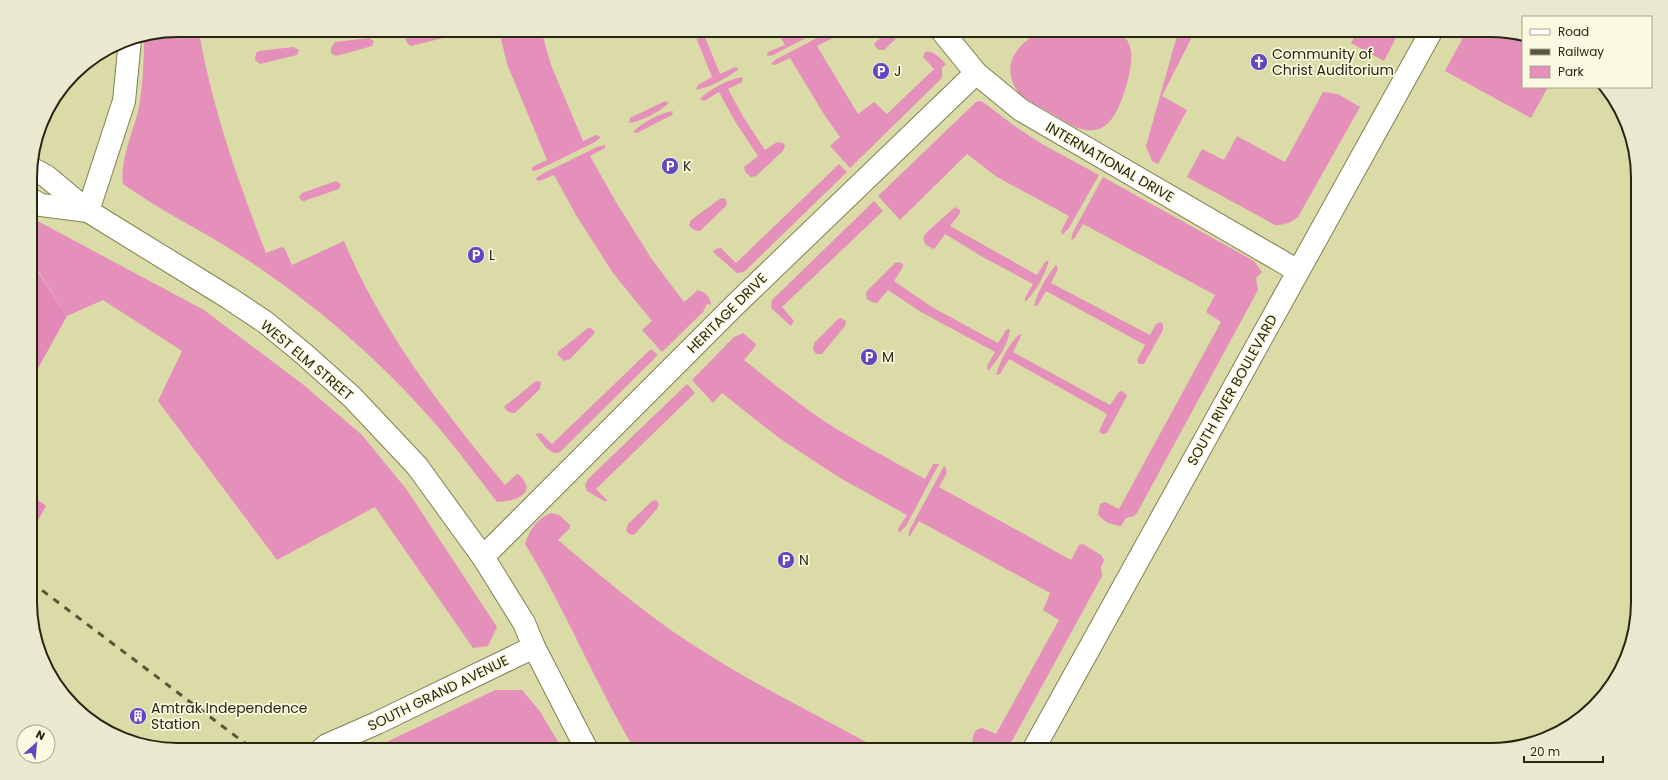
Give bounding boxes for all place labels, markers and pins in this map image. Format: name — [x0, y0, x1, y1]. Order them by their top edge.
place label: Community of Christ Auditorium — [1272, 44, 1394, 80]
church icon: Community of Christ Auditorium — [1249, 52, 1269, 72]
parking icon: J — [871, 61, 891, 81]
place label: J — [894, 61, 901, 81]
parking icon: K — [660, 156, 680, 176]
place label: K — [683, 156, 692, 176]
parking icon: L — [466, 245, 486, 265]
place label: L — [489, 245, 495, 265]
parking icon: M — [859, 347, 879, 367]
place label: M — [882, 347, 894, 367]
parking icon: N — [776, 550, 796, 570]
place label: N — [799, 550, 809, 570]
place label: Amtrak Independence Station — [151, 698, 308, 734]
building icon: Amtrak Independence Station — [128, 706, 148, 726]

